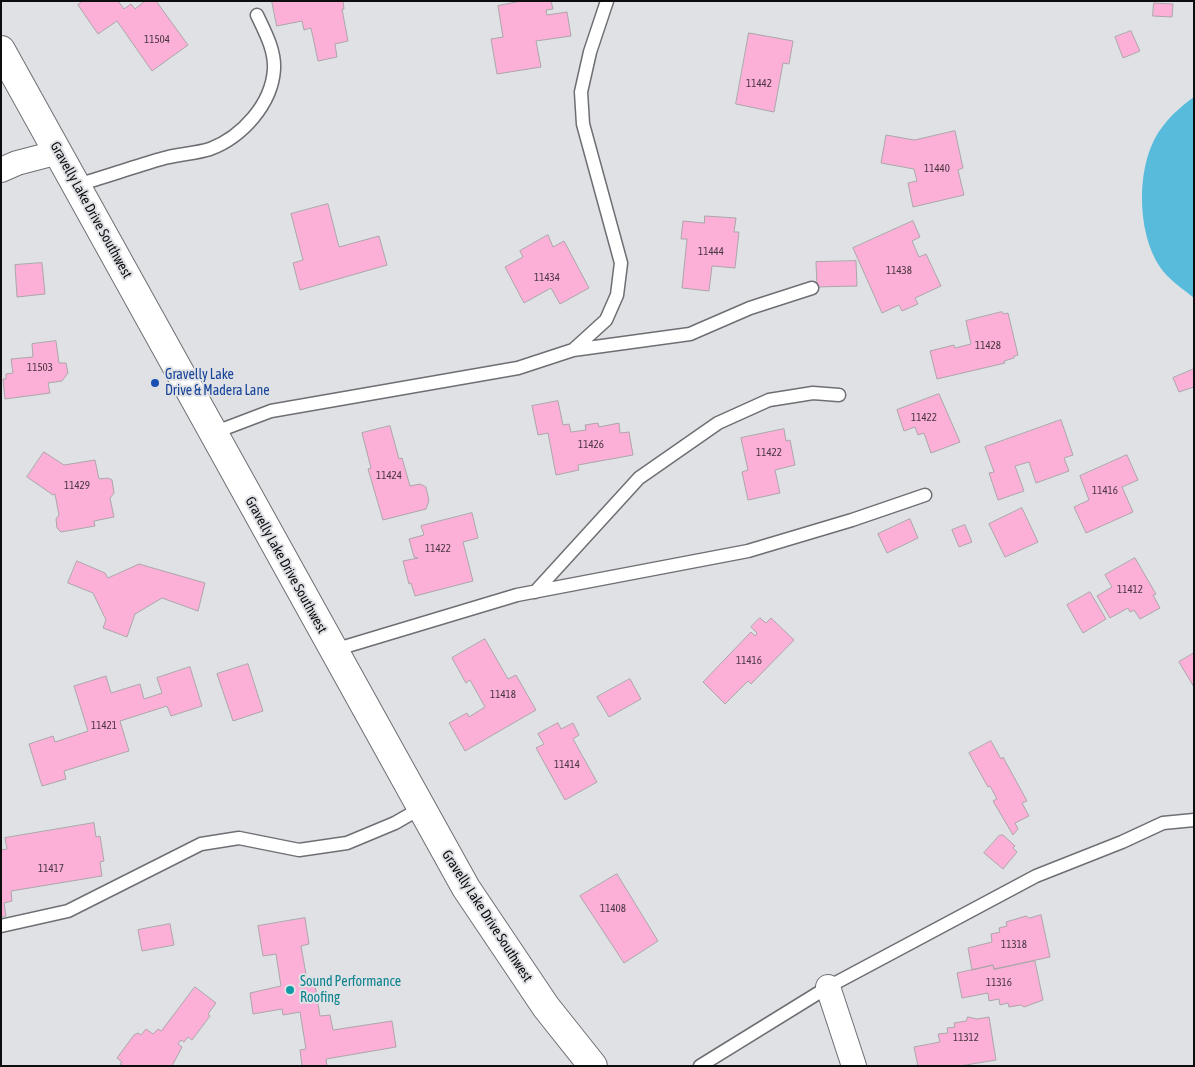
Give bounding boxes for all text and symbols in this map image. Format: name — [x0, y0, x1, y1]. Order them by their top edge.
house number: 11504 — [144, 33, 170, 47]
house number: 11442 — [746, 77, 772, 91]
street label: Gravelly Lake Drive Southwest — [46, 139, 136, 281]
house number: 11440 — [924, 162, 950, 176]
house number: 11444 — [698, 245, 724, 259]
house number: 11438 — [886, 264, 912, 278]
house number: 11434 — [534, 271, 560, 285]
house number: 11428 — [975, 339, 1001, 353]
house number: 11503 — [27, 361, 53, 375]
place label: Gravelly Lake Drive & Madera Lane — [165, 367, 270, 400]
marker: Gravelly Lake Drive & Madera Lane — [149, 377, 161, 389]
house number: 11422 — [911, 411, 937, 425]
house number: 11426 — [578, 438, 604, 452]
house number: 11422 — [756, 446, 782, 460]
house number: 11424 — [376, 469, 402, 483]
house number: 11429 — [64, 479, 90, 493]
house number: 11416 — [1092, 484, 1118, 498]
street label: Gravelly Lake Drive Southwest — [241, 494, 331, 636]
house number: 11422 — [425, 542, 451, 556]
house number: 11412 — [1117, 583, 1143, 597]
house number: 11416 — [736, 654, 762, 668]
house number: 11418 — [490, 688, 516, 702]
house number: 11421 — [91, 719, 117, 733]
house number: 11414 — [554, 758, 580, 772]
street label: Gravelly Lake Drive Southwest — [438, 847, 536, 985]
house number: 11417 — [38, 862, 64, 876]
house number: 11408 — [600, 902, 626, 916]
house number: 11318 — [1001, 938, 1027, 952]
place label: Sound Performance Roofing — [300, 974, 401, 1006]
house number: 11316 — [986, 976, 1012, 990]
marker: Sound Performance Roofing — [284, 984, 296, 996]
house number: 11312 — [953, 1031, 979, 1045]

